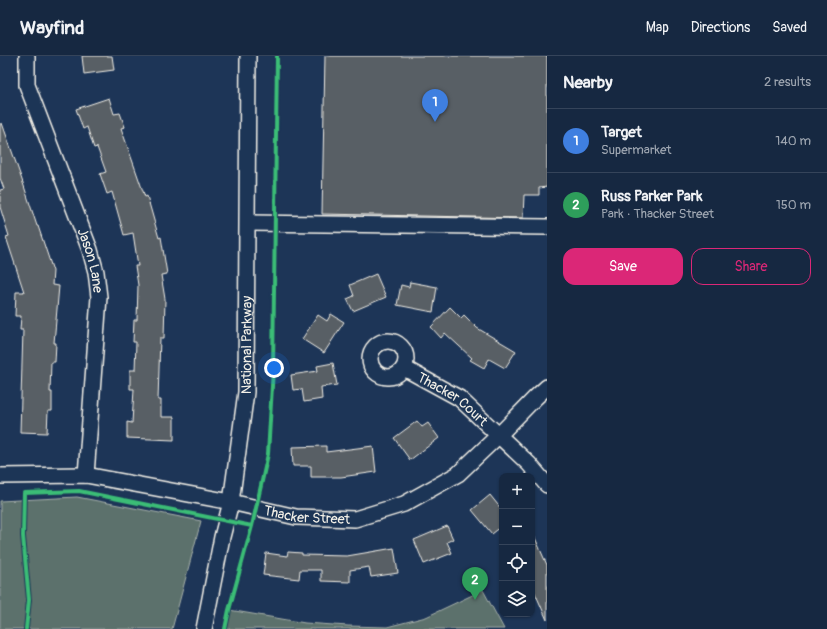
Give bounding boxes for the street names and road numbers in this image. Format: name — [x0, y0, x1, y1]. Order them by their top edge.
street label: Jason Lane — [73, 226, 106, 294]
street label: National Parkway — [238, 296, 256, 394]
street label: Thacker Court — [414, 369, 491, 430]
street label: Thacker Street — [262, 502, 351, 528]

